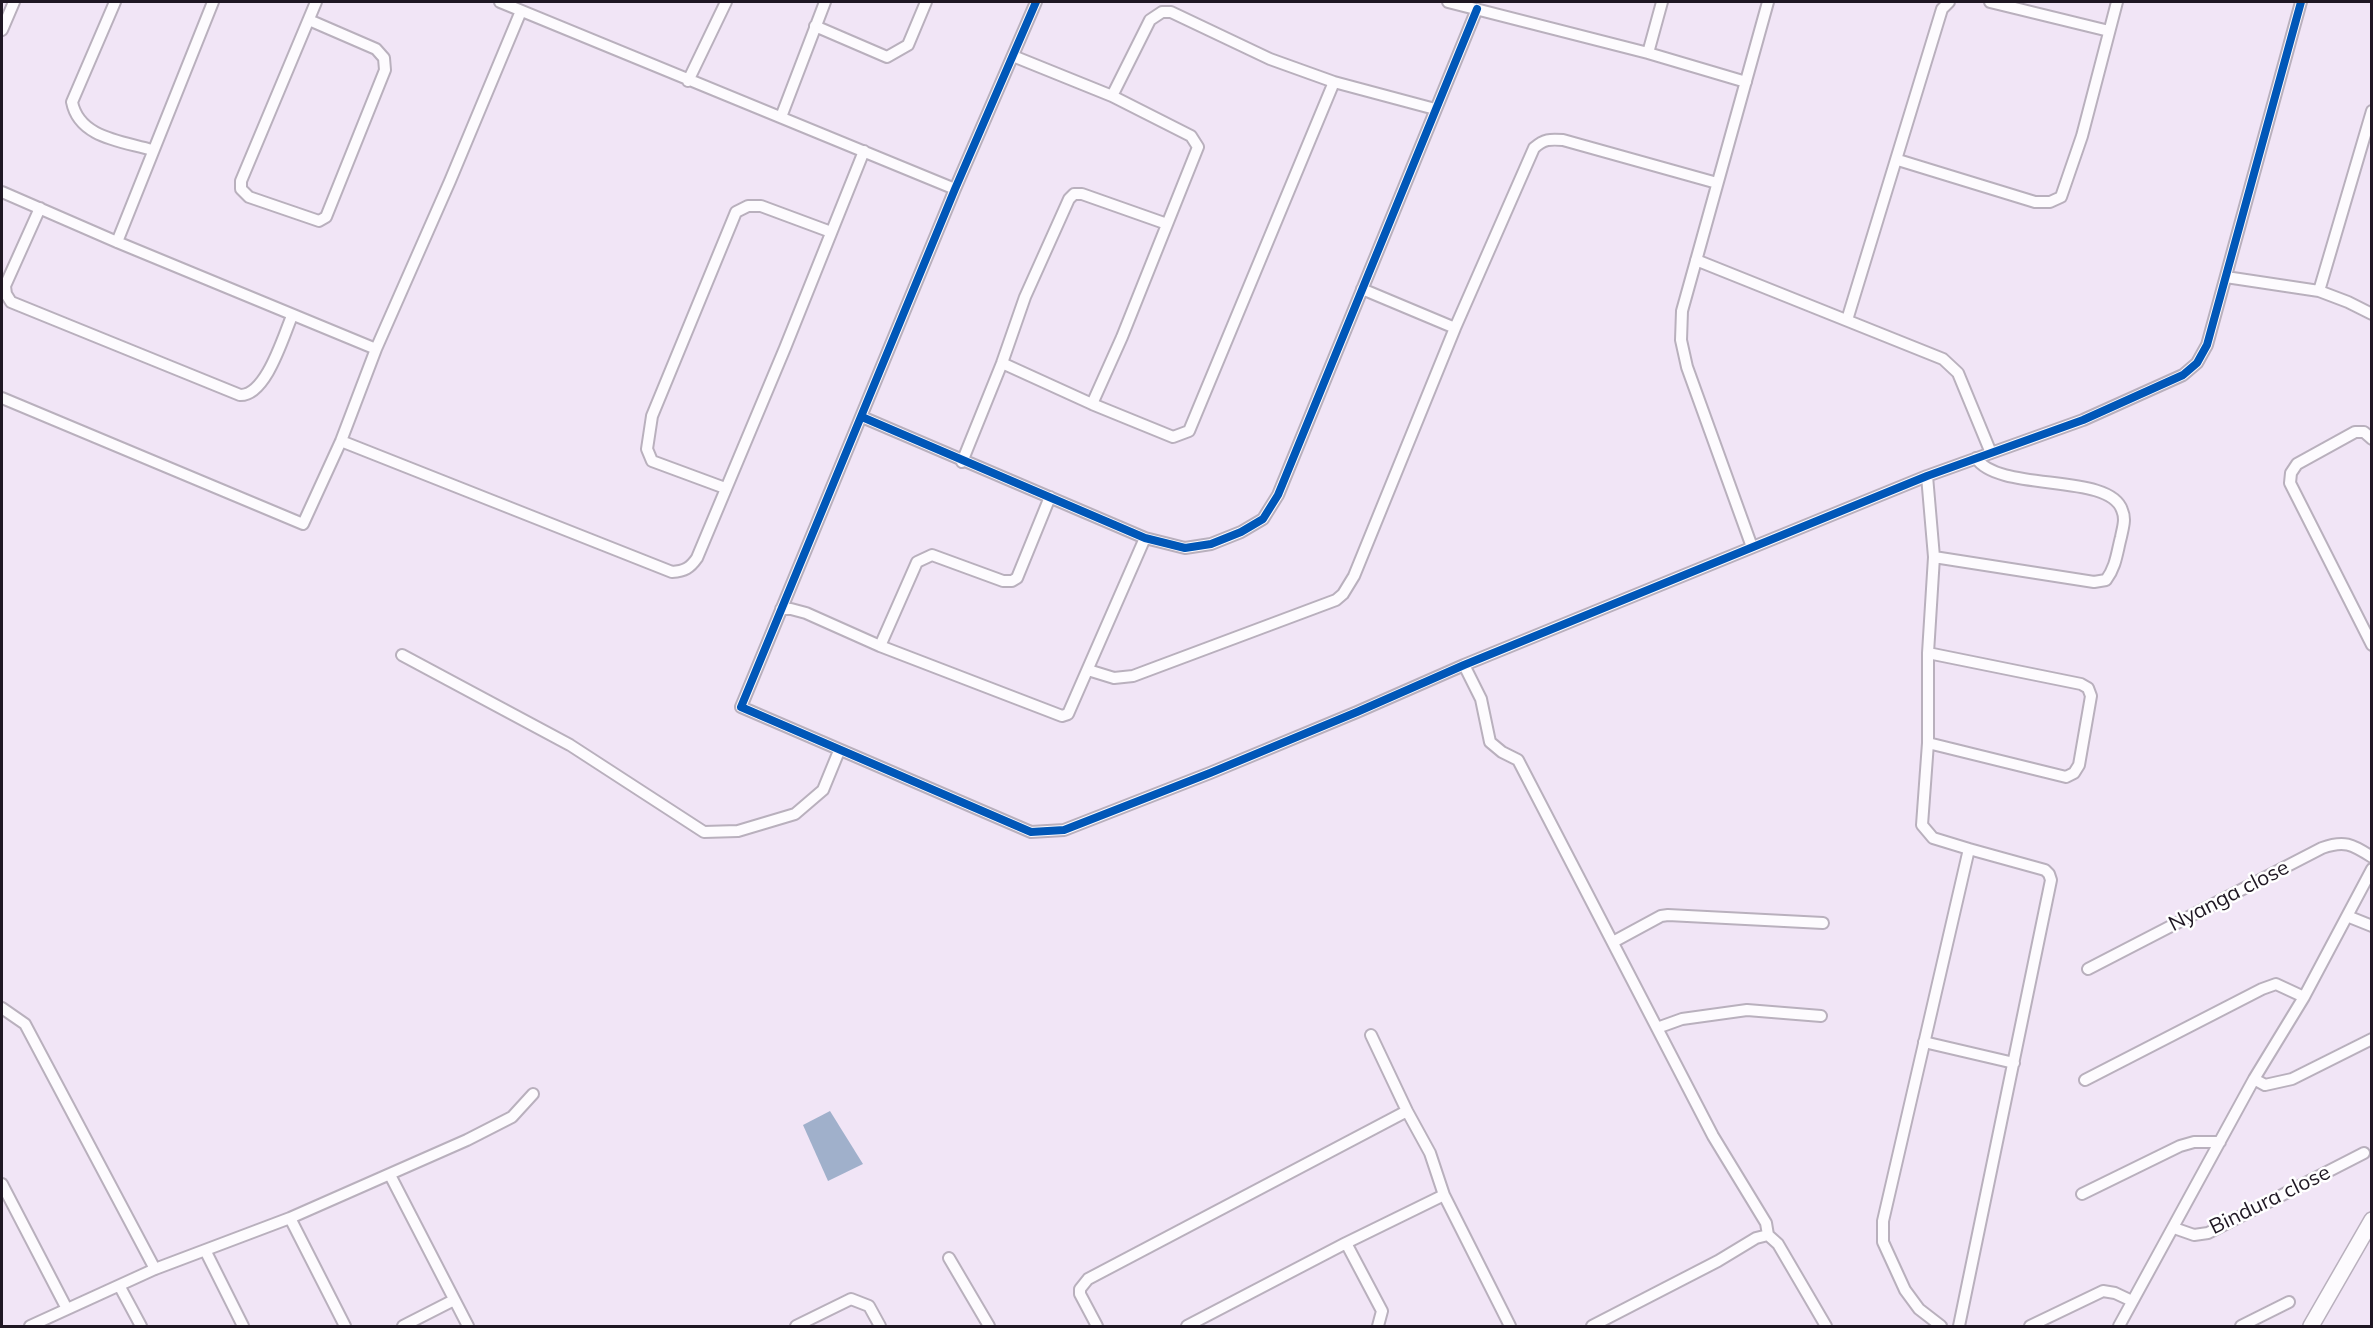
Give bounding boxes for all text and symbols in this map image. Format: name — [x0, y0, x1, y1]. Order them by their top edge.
street label: Nyanga close — [2165, 855, 2293, 937]
street label: Bindura close — [2206, 1160, 2334, 1240]

